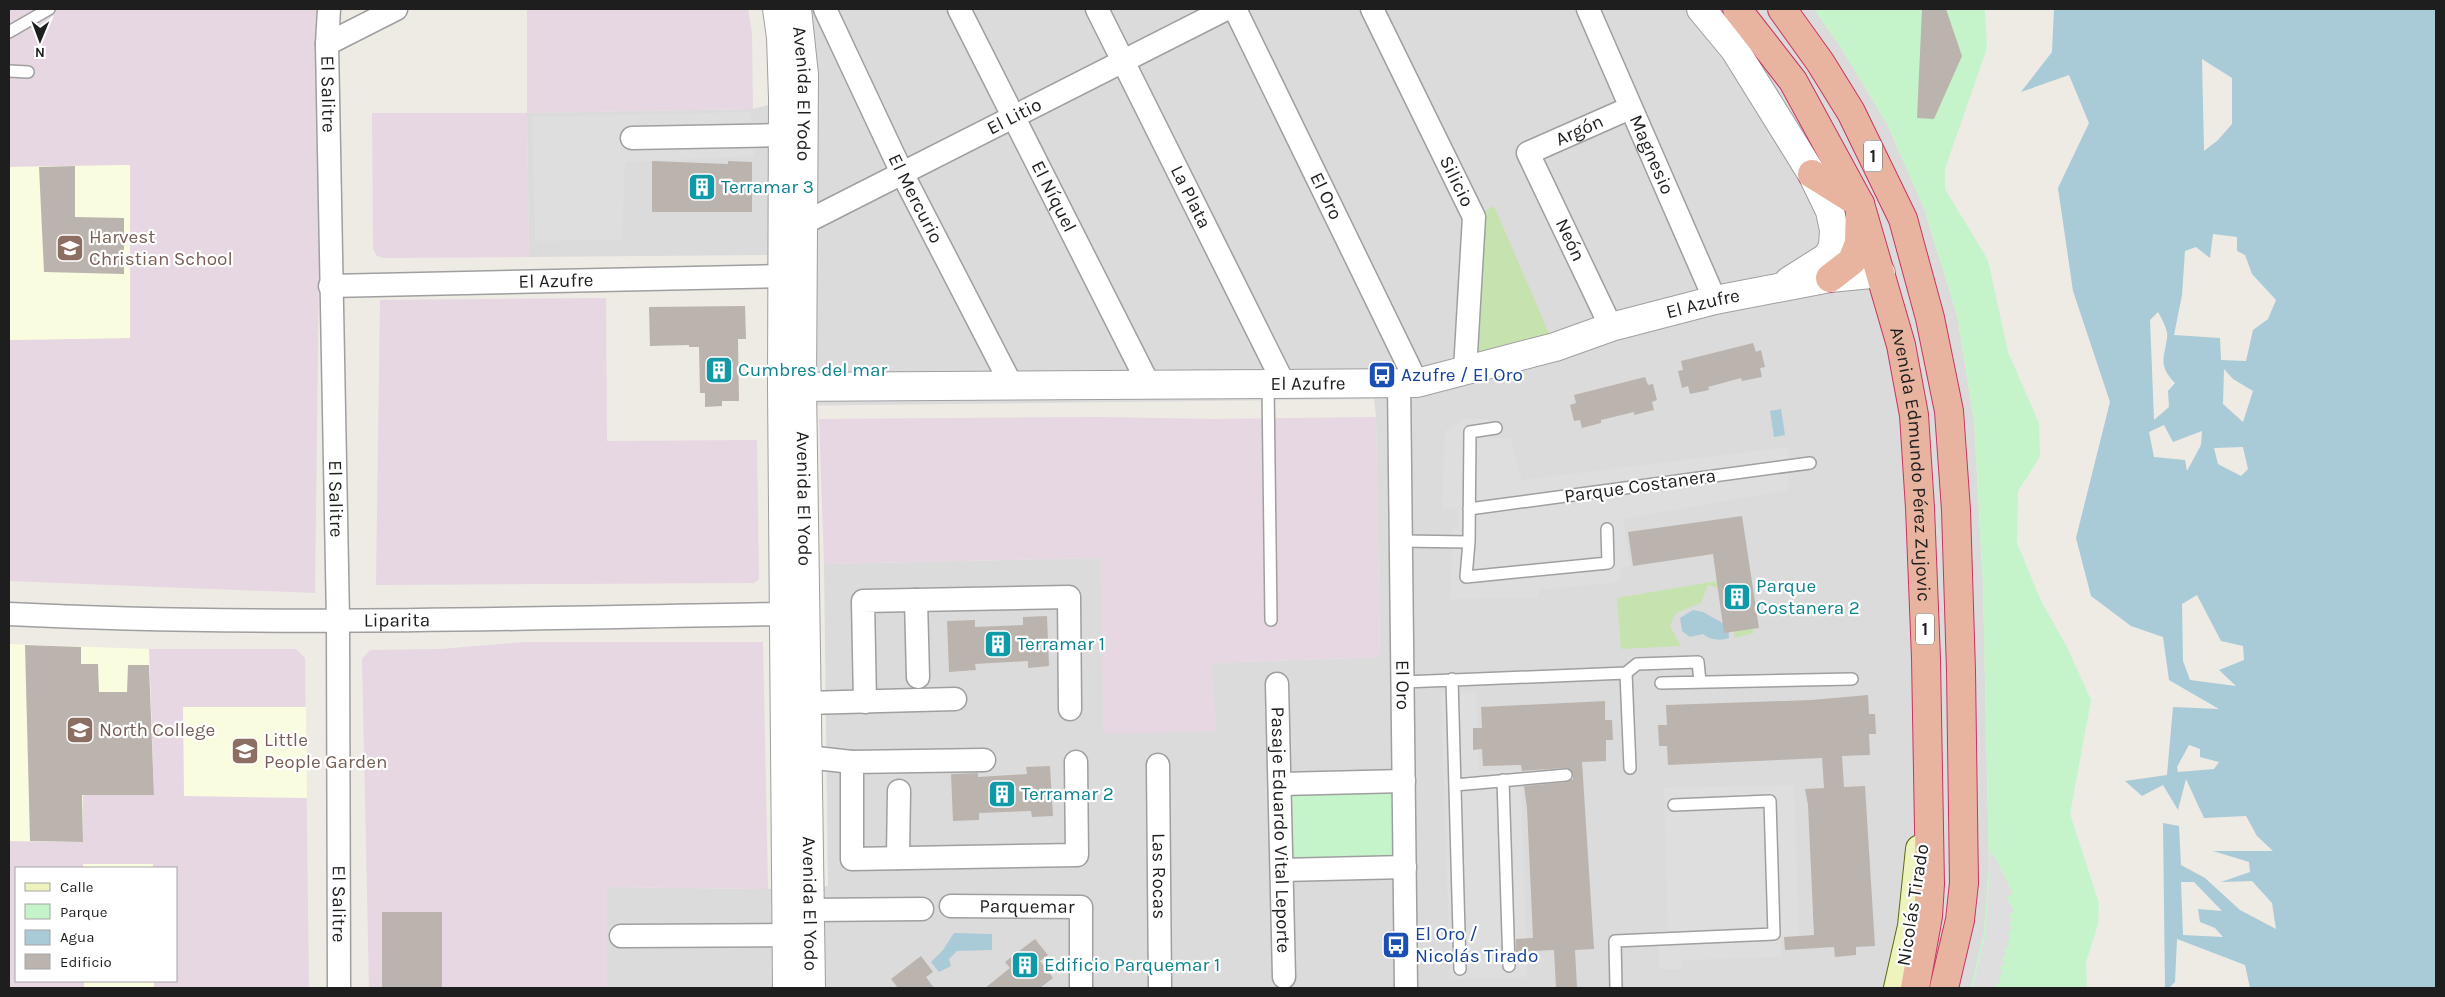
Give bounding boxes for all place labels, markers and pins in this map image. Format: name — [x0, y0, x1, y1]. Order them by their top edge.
building icon: Terramar 3 — [687, 172, 717, 202]
place label: Terramar 3 — [721, 176, 814, 198]
place label: Harvest Christian School — [89, 226, 233, 270]
school or university icon: Harvest Christian School — [55, 233, 85, 263]
building icon: Cumbres del mar — [704, 355, 734, 385]
place label: Cumbres del mar — [738, 359, 887, 381]
bus stop icon: Azufre / El Oro — [1367, 360, 1397, 390]
place label: Azufre / El Oro — [1401, 364, 1523, 386]
place label: Parque Costanera 2 — [1756, 575, 1860, 619]
building icon: Parque Costanera 2 — [1722, 582, 1752, 612]
building icon: Terramar 1 — [983, 629, 1013, 659]
place label: Terramar 1 — [1017, 633, 1105, 655]
school or university icon: North College — [65, 715, 95, 745]
place label: North College — [99, 719, 215, 741]
place label: Little People Garden — [264, 729, 387, 773]
school or university icon: Little People Garden — [230, 736, 260, 766]
building icon: Terramar 2 — [987, 779, 1017, 809]
place label: Terramar 2 — [1021, 783, 1114, 805]
place label: El Oro / Nicolás Tirado — [1415, 923, 1538, 967]
bus stop icon: El Oro / Nicolás Tirado — [1381, 930, 1411, 960]
building icon: Edificio Parquemar 1 — [1010, 950, 1040, 980]
place label: Edificio Parquemar 1 — [1044, 954, 1220, 976]

